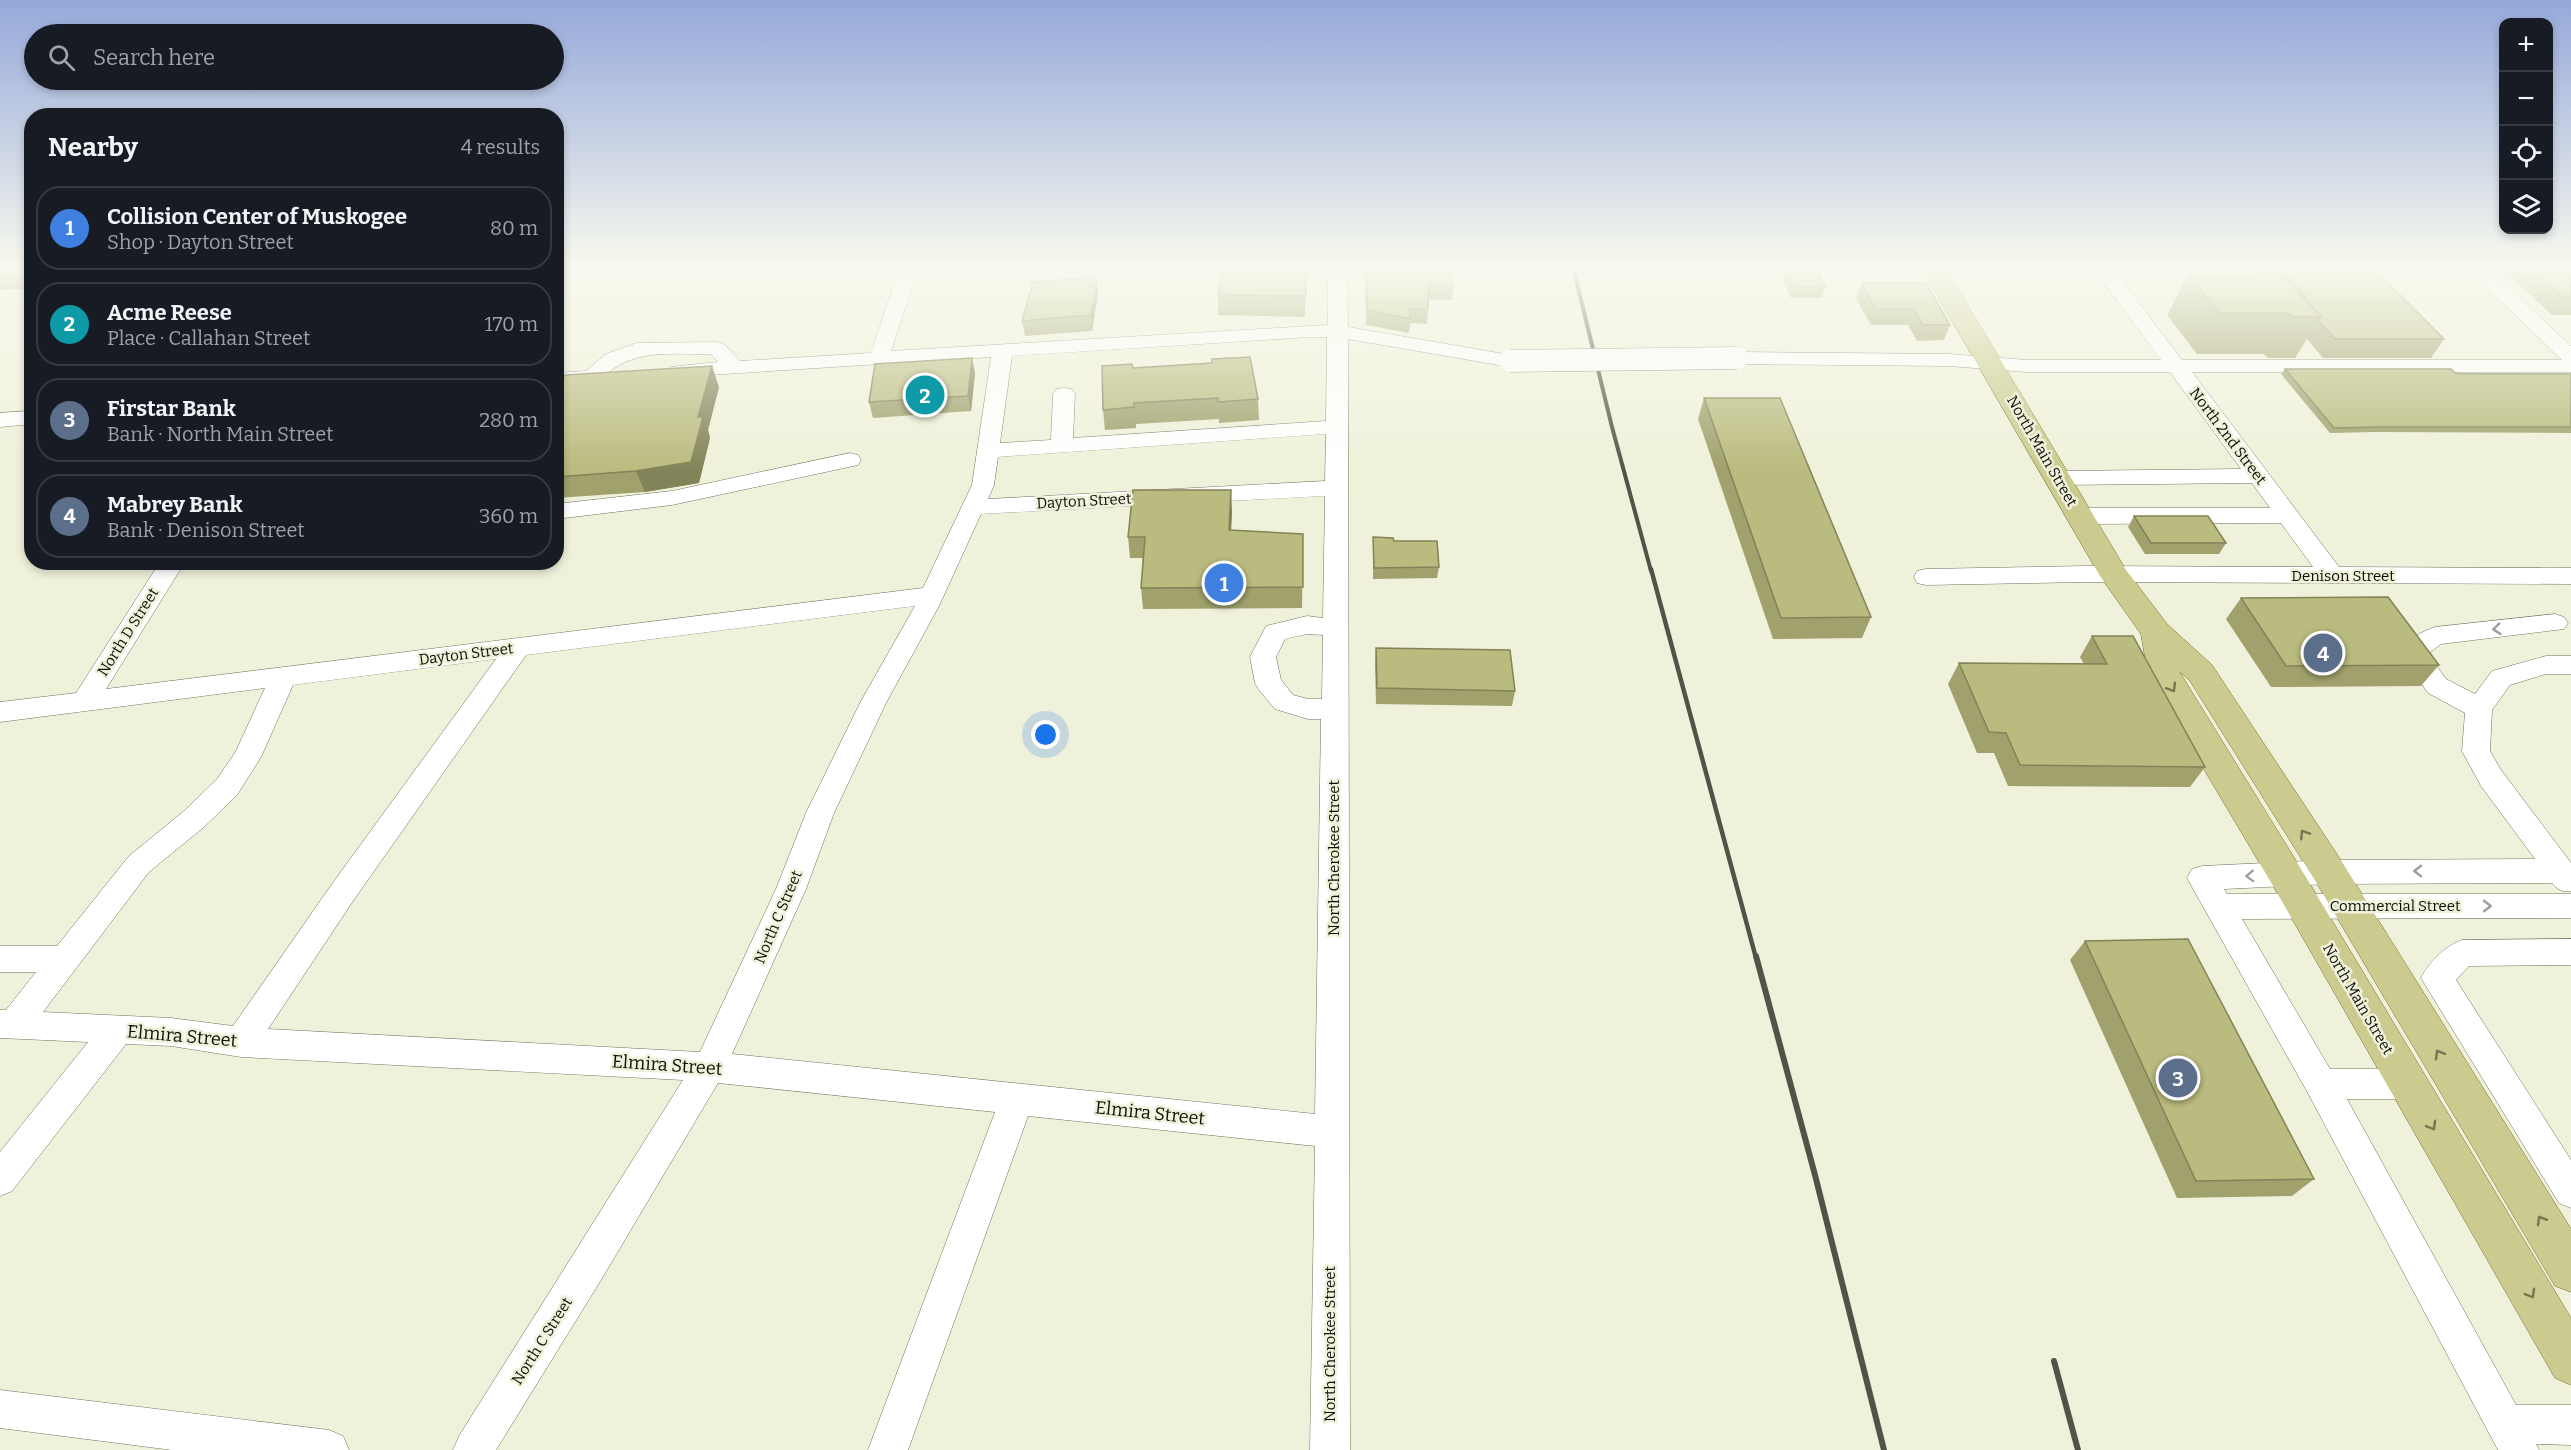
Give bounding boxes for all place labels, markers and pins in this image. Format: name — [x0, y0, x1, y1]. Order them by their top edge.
pin: 2 — [906, 372, 944, 418]
pin: 1 — [1204, 560, 1244, 606]
pin: 4 — [2304, 630, 2342, 676]
pin: 3 — [2158, 1056, 2198, 1100]

